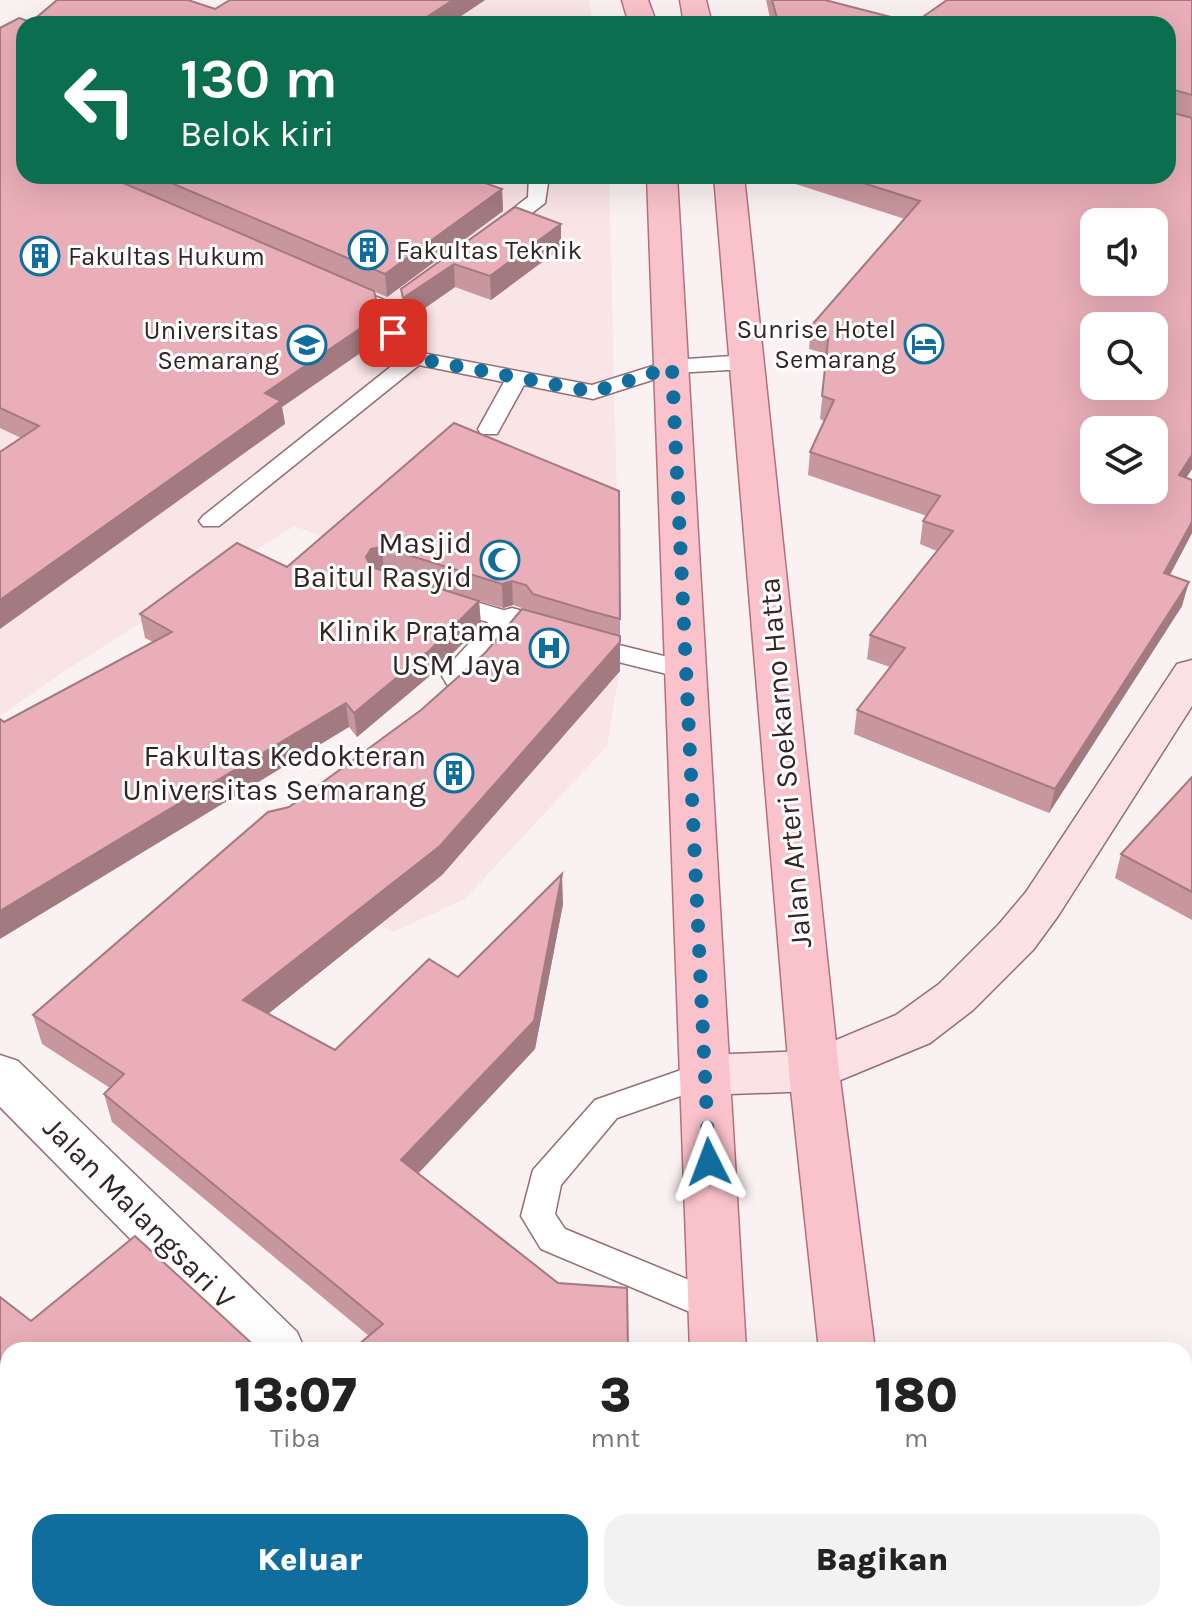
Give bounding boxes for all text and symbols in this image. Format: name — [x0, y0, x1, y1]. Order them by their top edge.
text: 130 m — [180, 46, 338, 111]
icon: left — [48, 48, 152, 152]
text: Belok kiri — [180, 113, 334, 155]
map controls — [1080, 208, 1168, 504]
button: sound — [1080, 208, 1168, 296]
building icon: Fakultas Teknik — [347, 229, 389, 271]
building icon: Fakultas Hukum — [19, 235, 61, 277]
place label: Fakultas Teknik — [396, 235, 582, 266]
place label: Fakultas Hukum — [68, 241, 265, 272]
pin — [359, 299, 427, 367]
icon: arrive — [371, 311, 415, 355]
button: search — [1080, 312, 1168, 400]
place label: Sunrise Hotel Semarang — [737, 314, 896, 375]
place label: Universitas Semarang — [144, 315, 279, 376]
hotel icon: Sunrise Hotel Semarang — [903, 323, 945, 365]
school or university icon: Universitas Semarang — [286, 324, 328, 366]
button: layers — [1080, 416, 1168, 504]
place label: Masjid Baitul Rasyid — [292, 525, 472, 595]
mosque icon: Masjid Baitul Rasyid — [479, 539, 521, 581]
street label: Jalan Arteri Soekarno Hatta — [751, 576, 819, 950]
place label: Klinik Pratama USM Jaya — [318, 613, 521, 683]
hospital icon: Klinik Pratama USM Jaya — [528, 627, 570, 669]
place label: Fakultas Kedokteran Universitas Semarang — [122, 738, 426, 808]
building icon: Fakultas Kedokteran Universitas Semarang — [433, 752, 475, 794]
street label: Jalan Malangsari V — [36, 1110, 243, 1317]
position arrow — [667, 1120, 751, 1204]
text: 13:07 — [234, 1367, 357, 1423]
text: 3 — [600, 1367, 631, 1423]
text: 180 — [874, 1367, 958, 1423]
text: Tiba — [270, 1423, 321, 1454]
text: mnt — [591, 1423, 640, 1454]
text: m — [904, 1423, 928, 1454]
button: Keluar — [32, 1514, 588, 1606]
button: Bagikan — [604, 1514, 1160, 1606]

